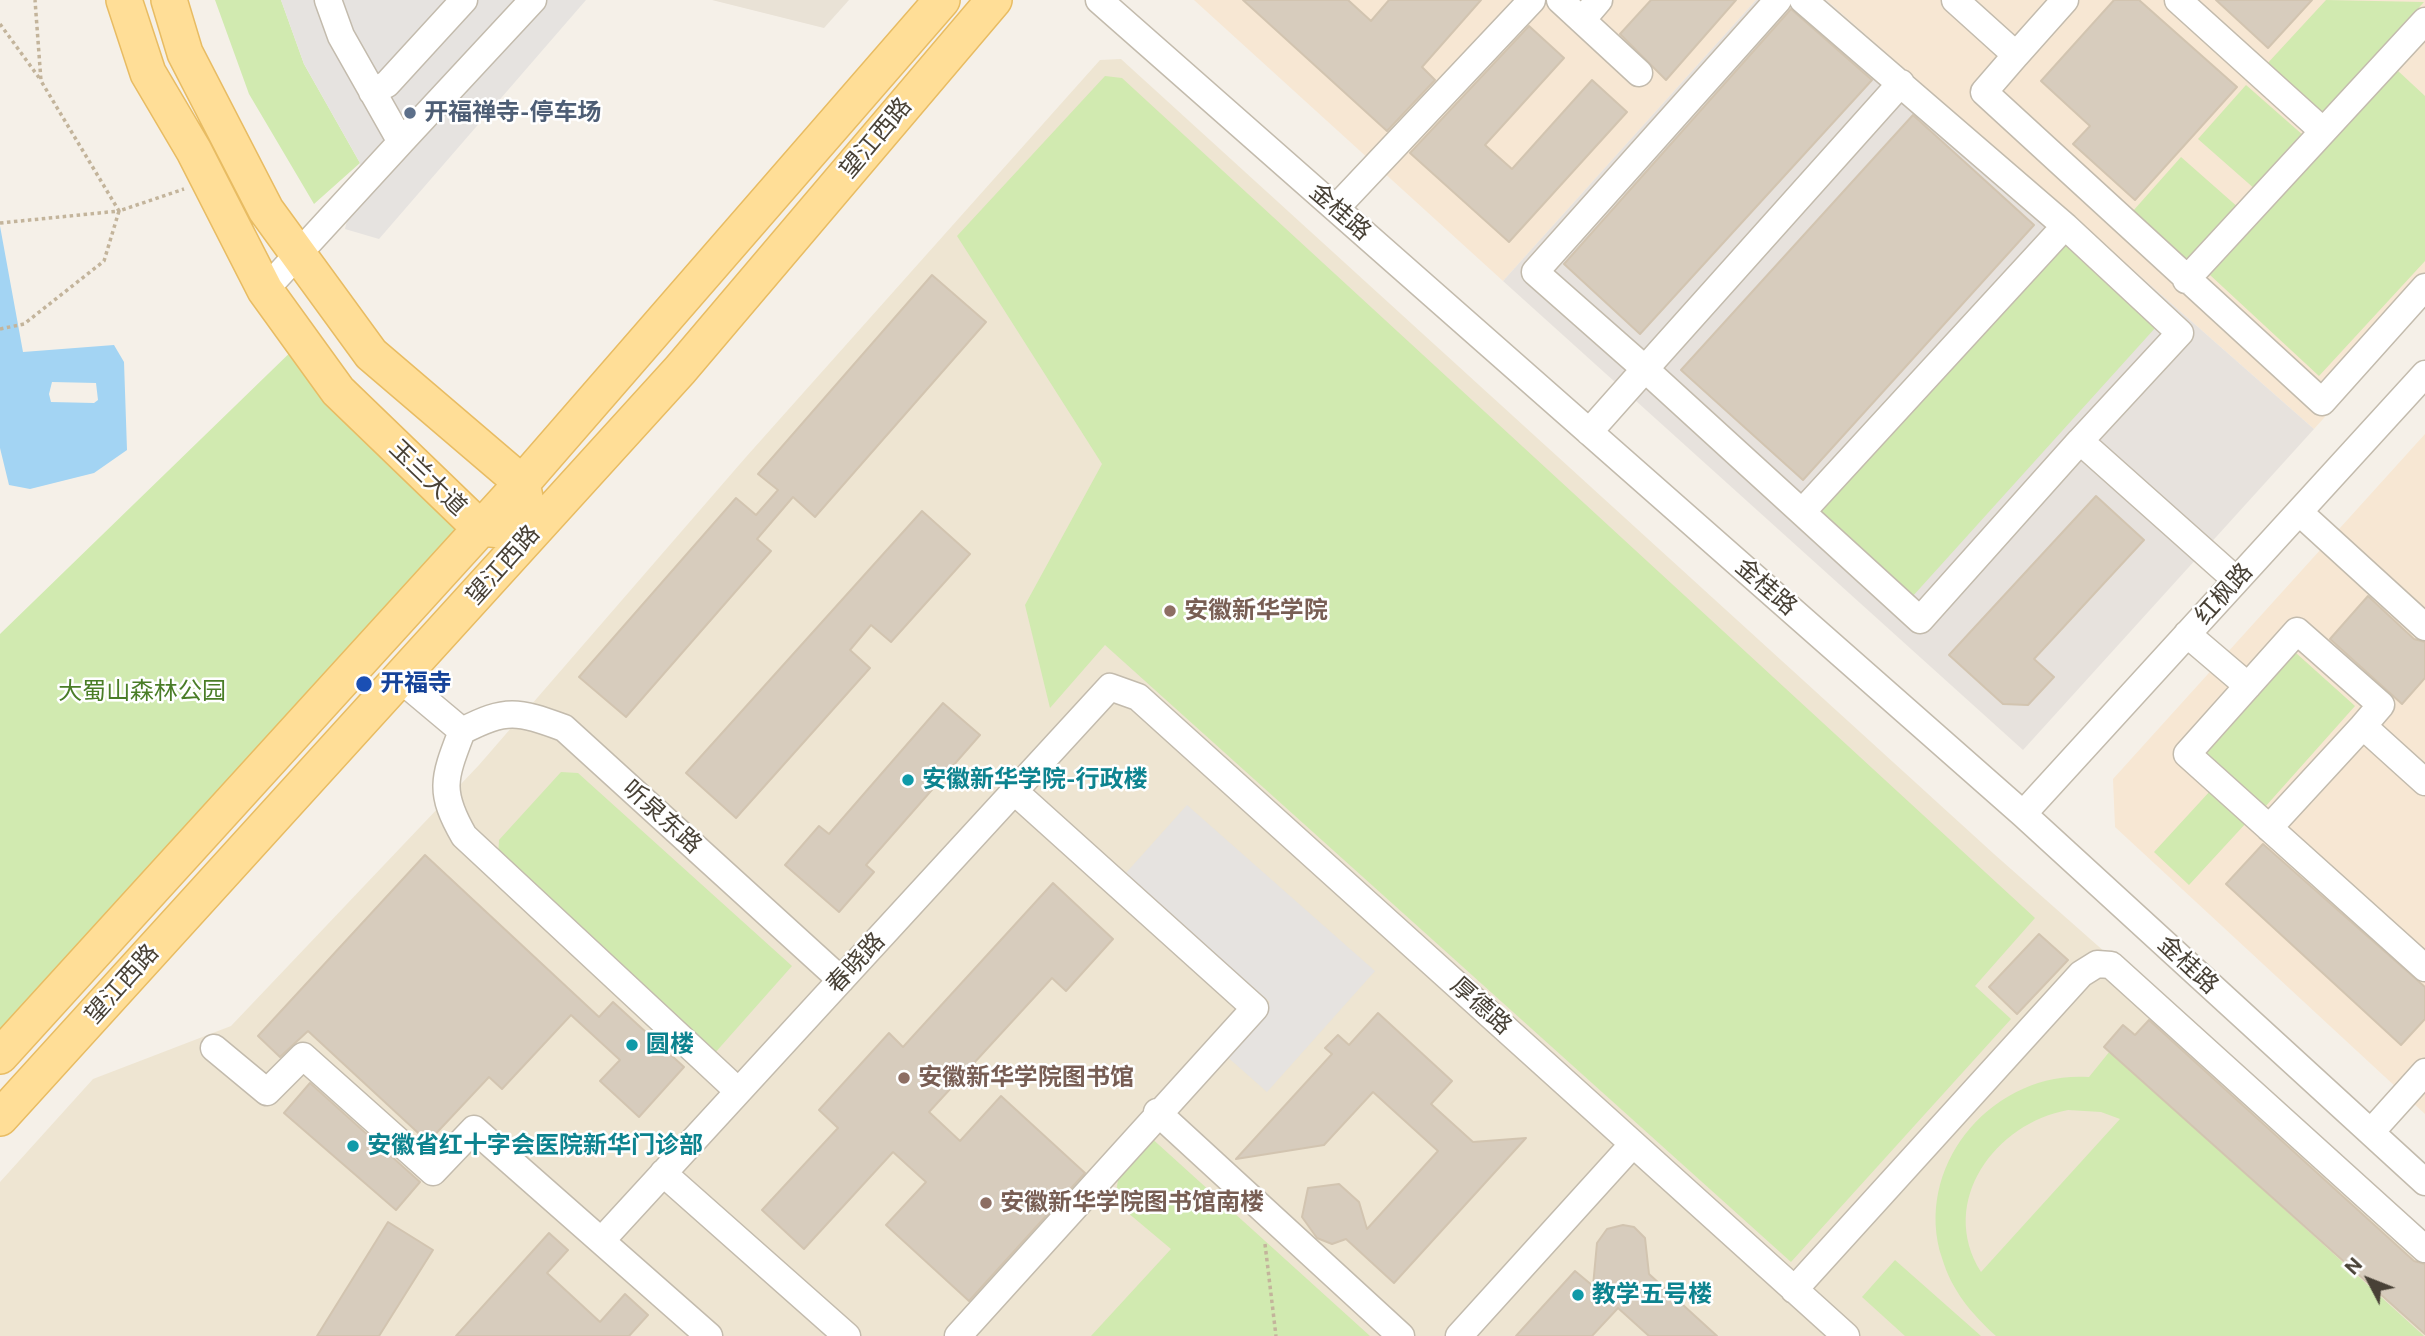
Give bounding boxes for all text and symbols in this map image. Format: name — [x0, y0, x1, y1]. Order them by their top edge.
street label: 望江西路 — [834, 92, 918, 184]
place label: 开福禅寺-停车场 — [424, 99, 601, 127]
marker: 开福禅寺-停车场 — [402, 105, 418, 121]
street label: 金桂路 — [1303, 178, 1377, 246]
street label: 玉兰大道 — [383, 434, 473, 522]
street label: 望江西路 — [460, 520, 546, 610]
street label: 金桂路 — [1729, 553, 1803, 621]
street label: 红枫路 — [2189, 558, 2259, 630]
place label: 安徽新华学院 — [1184, 597, 1328, 625]
marker: 安徽新华学院 — [1162, 603, 1178, 619]
place label: 开福寺 — [380, 670, 452, 698]
marker: 开福寺 — [354, 674, 374, 694]
park label: 大蜀山森林公园 — [58, 678, 226, 706]
place label: 安徽新华学院-行政楼 — [922, 766, 1147, 794]
marker: 安徽新华学院-行政楼 — [900, 772, 916, 788]
street label: 听泉东路 — [617, 774, 707, 860]
street label: 春晓路 — [821, 927, 891, 999]
street label: 金桂路 — [2152, 930, 2224, 1000]
street label: 望江西路 — [79, 939, 165, 1029]
street label: 厚德路 — [1445, 971, 1517, 1041]
place label: 圆楼 — [646, 1031, 694, 1059]
marker: 圆楼 — [624, 1037, 640, 1053]
place label: 安徽新华学院图书馆 — [918, 1064, 1134, 1092]
marker: 安徽新华学院图书馆 — [896, 1070, 912, 1086]
place label: 安徽省红十字会医院新华门诊部 — [367, 1132, 703, 1160]
marker: 安徽省红十字会医院新华门诊部 — [345, 1138, 361, 1154]
place label: 安徽新华学院图书馆南楼 — [1000, 1189, 1264, 1217]
marker: 安徽新华学院图书馆南楼 — [978, 1195, 994, 1211]
north arrow — [2334, 1245, 2404, 1315]
text: N — [2340, 1253, 2367, 1279]
place label: 教学五号楼 — [1592, 1281, 1712, 1309]
marker: 教学五号楼 — [1570, 1287, 1586, 1303]

